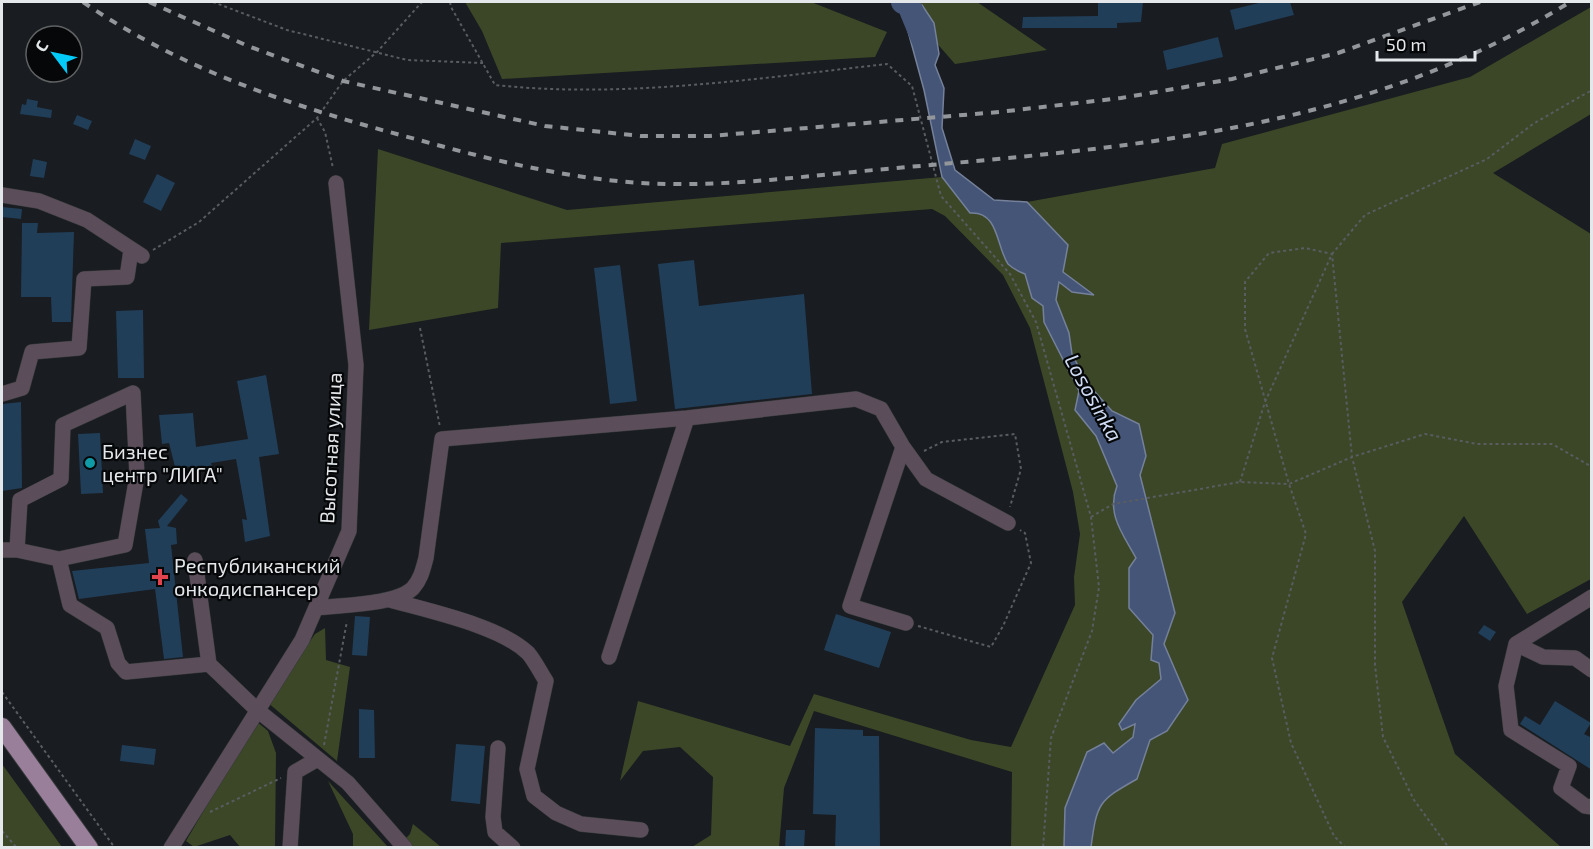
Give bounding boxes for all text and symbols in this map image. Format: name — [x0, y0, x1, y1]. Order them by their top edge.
north arrow — [24, 24, 84, 84]
scale bar — [1377, 24, 1474, 62]
text: 50 m — [1386, 33, 1426, 55]
text: С — [30, 37, 51, 55]
water label: Lososinka — [1060, 349, 1128, 445]
street label: Высотная улица — [314, 372, 347, 524]
place label: Бизнес центр "ЛИГА" — [102, 439, 223, 486]
marker: Бизнес центр "ЛИГА" — [83, 456, 97, 470]
place label: Республиканский онкодиспансер — [174, 553, 340, 600]
marker: Республиканский онкодиспансер — [151, 568, 169, 586]

